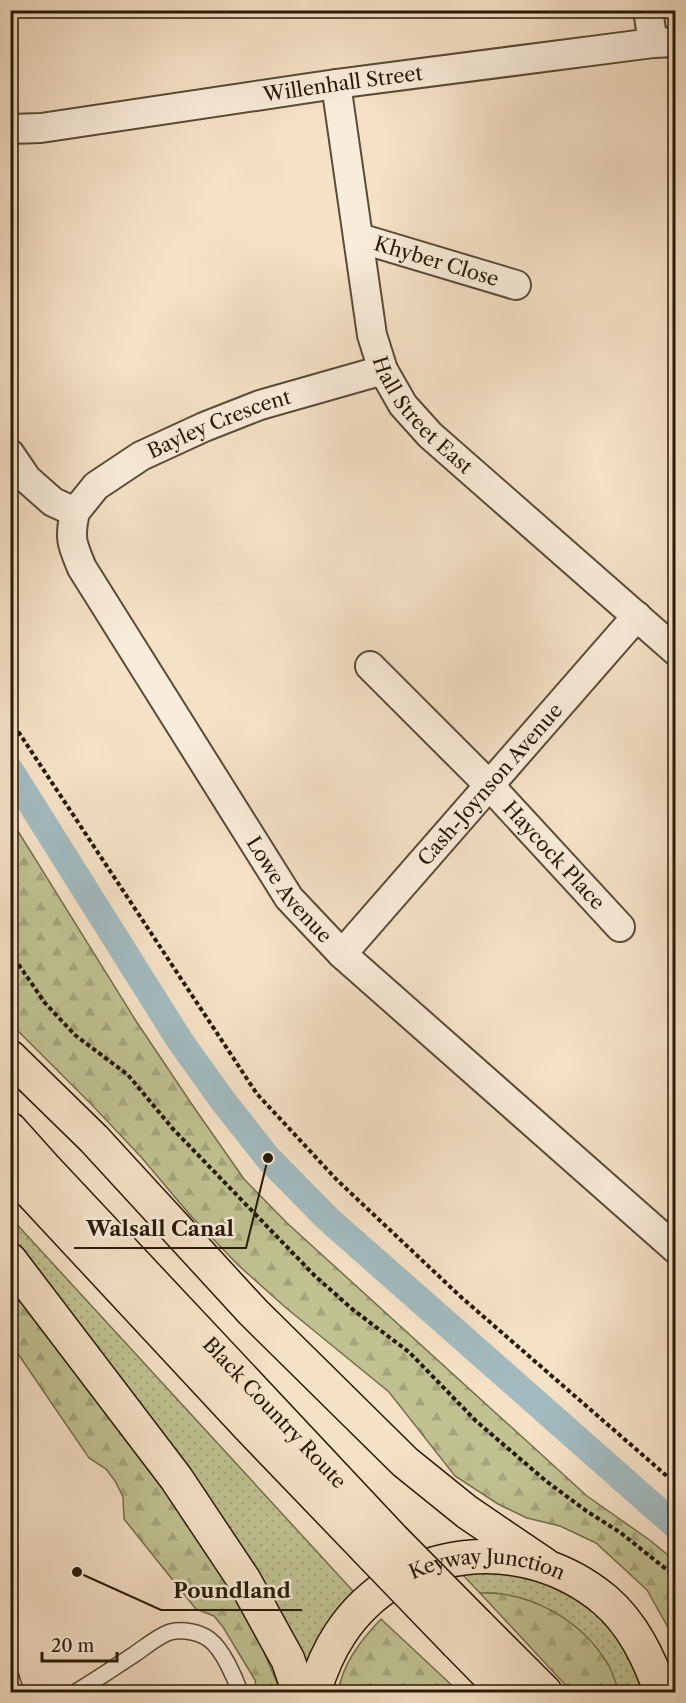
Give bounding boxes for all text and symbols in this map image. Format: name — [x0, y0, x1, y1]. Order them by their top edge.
street label: Willenhall Street — [260, 61, 424, 107]
street label: Khyber Close — [371, 231, 502, 291]
street label: Hall Street East — [367, 353, 477, 479]
street label: Bayley Crescent — [143, 385, 293, 463]
street label: Cash-Joynson Avenue — [413, 698, 567, 871]
street label: Haycock Place — [498, 796, 610, 915]
street label: Lowe Avenue — [241, 832, 337, 948]
callout: Walsall Canal — [74, 1209, 246, 1248]
text: Walsall Canal — [85, 1216, 234, 1241]
street label: Black Country Route — [198, 1332, 351, 1493]
street label: Keyway Junction — [405, 1544, 569, 1585]
callout: Poundland — [161, 1571, 302, 1610]
text: Poundland — [173, 1578, 291, 1603]
scale bar — [42, 1625, 117, 1663]
text: 20 m — [51, 1635, 95, 1657]

